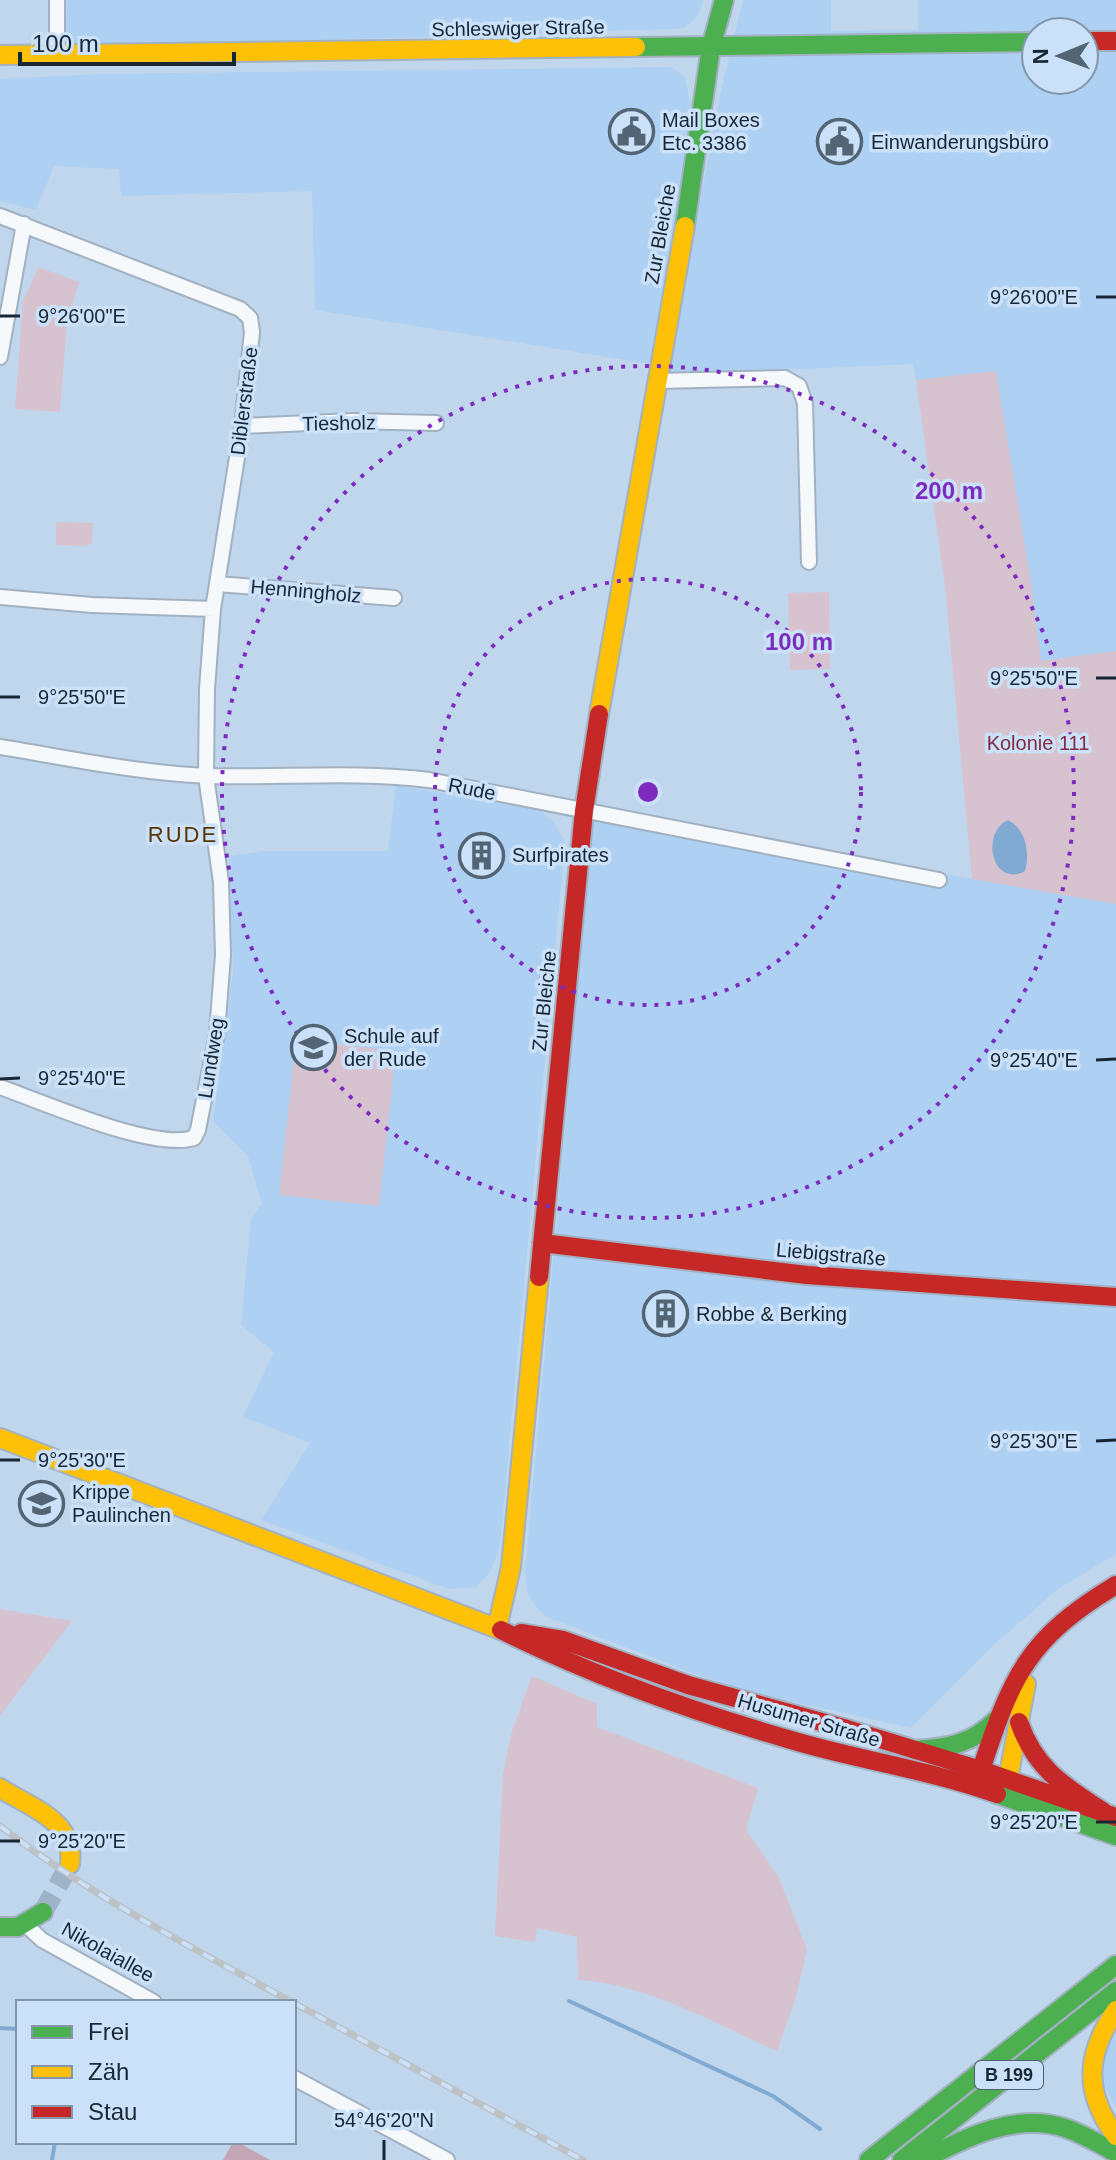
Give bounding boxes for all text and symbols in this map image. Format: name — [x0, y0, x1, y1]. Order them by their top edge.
street label: Schleswiger Straße — [431, 15, 605, 41]
scale bar — [20, 16, 234, 66]
north arrow — [1020, 16, 1100, 96]
text: 100 m — [32, 30, 99, 57]
text: N — [1028, 48, 1053, 65]
public building icon: Mail Boxes Etc. 3386 — [607, 108, 655, 156]
place label: Mail Boxes Etc. 3386 — [662, 109, 760, 154]
public building icon: Einwanderungsbüro — [816, 118, 864, 166]
place label: Einwanderungsbüro — [871, 131, 1049, 153]
street label: Zur Bleiche — [640, 182, 680, 286]
text: 9°26'00"E — [990, 286, 1078, 308]
text: 9°26'00"E — [38, 305, 126, 327]
street label: Diblerstraße — [226, 346, 262, 456]
street label: Tiesholz — [302, 411, 376, 435]
text: 200 m — [915, 477, 983, 504]
street label: Henningholz — [250, 575, 362, 607]
text: 100 m — [765, 628, 833, 655]
text: 9°25'50"E — [990, 667, 1078, 689]
text: 9°25'50"E — [38, 686, 126, 708]
park label: Kolonie 111 — [987, 732, 1089, 754]
street label: Rude — [446, 774, 498, 804]
centre of rings — [634, 778, 662, 806]
district label: RUDE — [148, 822, 218, 847]
building icon: Surfpirates — [457, 831, 505, 879]
place label: Surfpirates — [512, 844, 609, 866]
street label: Zur Bleiche — [528, 950, 560, 1052]
street label: Lundweg — [194, 1016, 228, 1100]
school or university icon: Schule auf der Rude — [289, 1023, 337, 1071]
place label: Schule auf der Rude — [344, 1025, 439, 1070]
text: 9°25'40"E — [990, 1049, 1078, 1071]
text: 9°25'40"E — [38, 1067, 126, 1089]
street label: Liebigstraße — [775, 1238, 887, 1270]
building icon: Robbe & Berking — [641, 1290, 689, 1338]
place label: Robbe & Berking — [696, 1303, 847, 1325]
text: 9°25'30"E — [990, 1430, 1078, 1452]
text: 9°25'30"E — [38, 1449, 126, 1471]
school or university icon: Krippe Paulinchen — [17, 1480, 65, 1528]
place label: Krippe Paulinchen — [72, 1481, 171, 1526]
street label: Husumer Straße — [735, 1689, 883, 1751]
text: 9°25'20"E — [990, 1811, 1078, 1833]
text: 9°25'20"E — [38, 1830, 126, 1852]
street label: Nikolaiallee — [58, 1918, 158, 1986]
legend — [16, 2000, 296, 2144]
text: Frei — [88, 2018, 129, 2045]
text: Zäh — [88, 2058, 129, 2085]
road number: B 199 — [975, 2061, 1043, 2089]
text: Stau — [88, 2098, 137, 2125]
text: 54°46'20"N — [334, 2109, 434, 2131]

